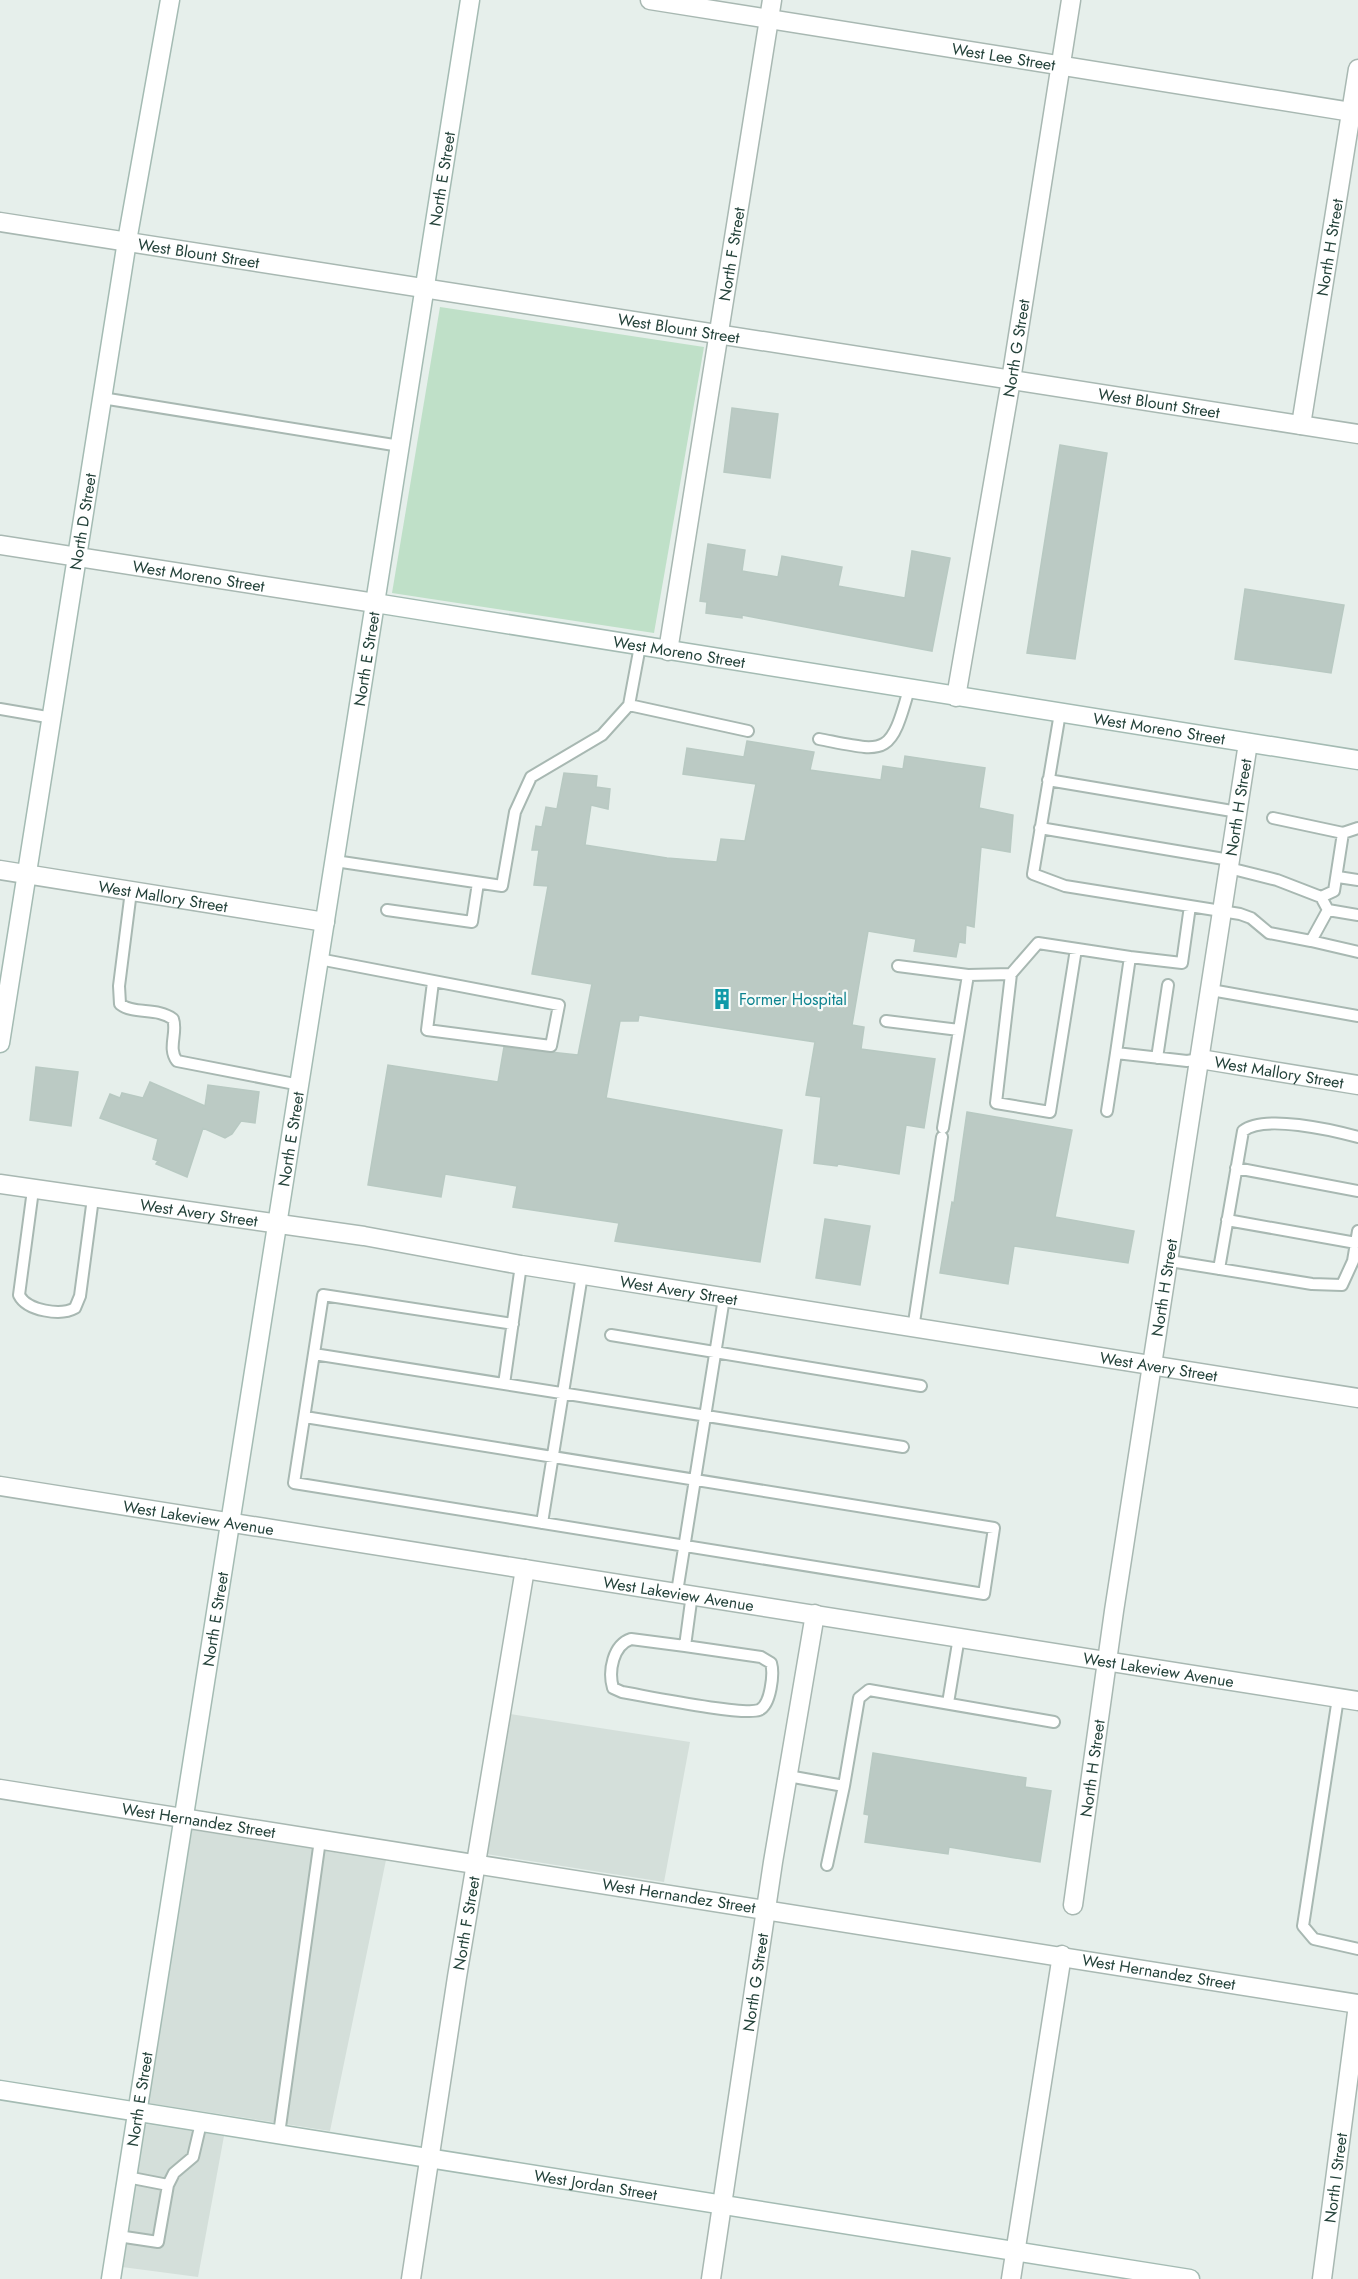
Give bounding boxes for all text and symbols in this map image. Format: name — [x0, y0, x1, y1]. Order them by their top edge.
street label: West Lee Street — [950, 37, 1057, 76]
street label: North E Street — [423, 130, 461, 228]
street label: North H Street — [1310, 197, 1349, 298]
street label: North F Street — [713, 205, 750, 303]
street label: West Blount Street — [136, 232, 261, 274]
street label: North G Street — [997, 297, 1035, 399]
street label: West Blount Street — [616, 307, 741, 349]
street label: West Blount Street — [1096, 382, 1222, 424]
street label: North D Street — [64, 471, 102, 572]
street label: West Moreno Street — [131, 554, 266, 597]
street label: North E Street — [347, 610, 385, 708]
street label: West Moreno Street — [612, 630, 747, 673]
street label: West Moreno Street — [1091, 706, 1227, 750]
street label: North H Street — [1219, 757, 1257, 858]
street label: West Mallory Street — [97, 874, 229, 918]
building icon: Former Hospital — [710, 987, 734, 1011]
place label: Former Hospital — [739, 988, 847, 1011]
street label: West Mallory Street — [1213, 1050, 1345, 1094]
street label: North E Street — [272, 1090, 309, 1188]
street label: West Avery Street — [139, 1193, 260, 1232]
street label: North H Street — [1145, 1237, 1183, 1338]
street label: West Avery Street — [618, 1269, 739, 1311]
street label: West Avery Street — [1098, 1346, 1219, 1387]
street label: West Lakeview Avenue — [121, 1494, 276, 1541]
street label: North E Street — [196, 1570, 234, 1668]
street label: West Lakeview Avenue — [601, 1570, 756, 1617]
street label: West Lakeview Avenue — [1081, 1646, 1236, 1693]
street label: North H Street — [1074, 1718, 1110, 1819]
street label: West Hernandez Street — [120, 1797, 277, 1843]
street label: West Hernandez Street — [600, 1872, 757, 1919]
street label: North F Street — [447, 1874, 485, 1972]
street label: North G Street — [736, 1931, 774, 2033]
street label: West Hernandez Street — [1080, 1948, 1237, 1995]
street label: North E Street — [121, 2050, 158, 2148]
street label: North I Street — [1318, 2131, 1353, 2224]
street label: West Jordan Street — [532, 2163, 659, 2206]

